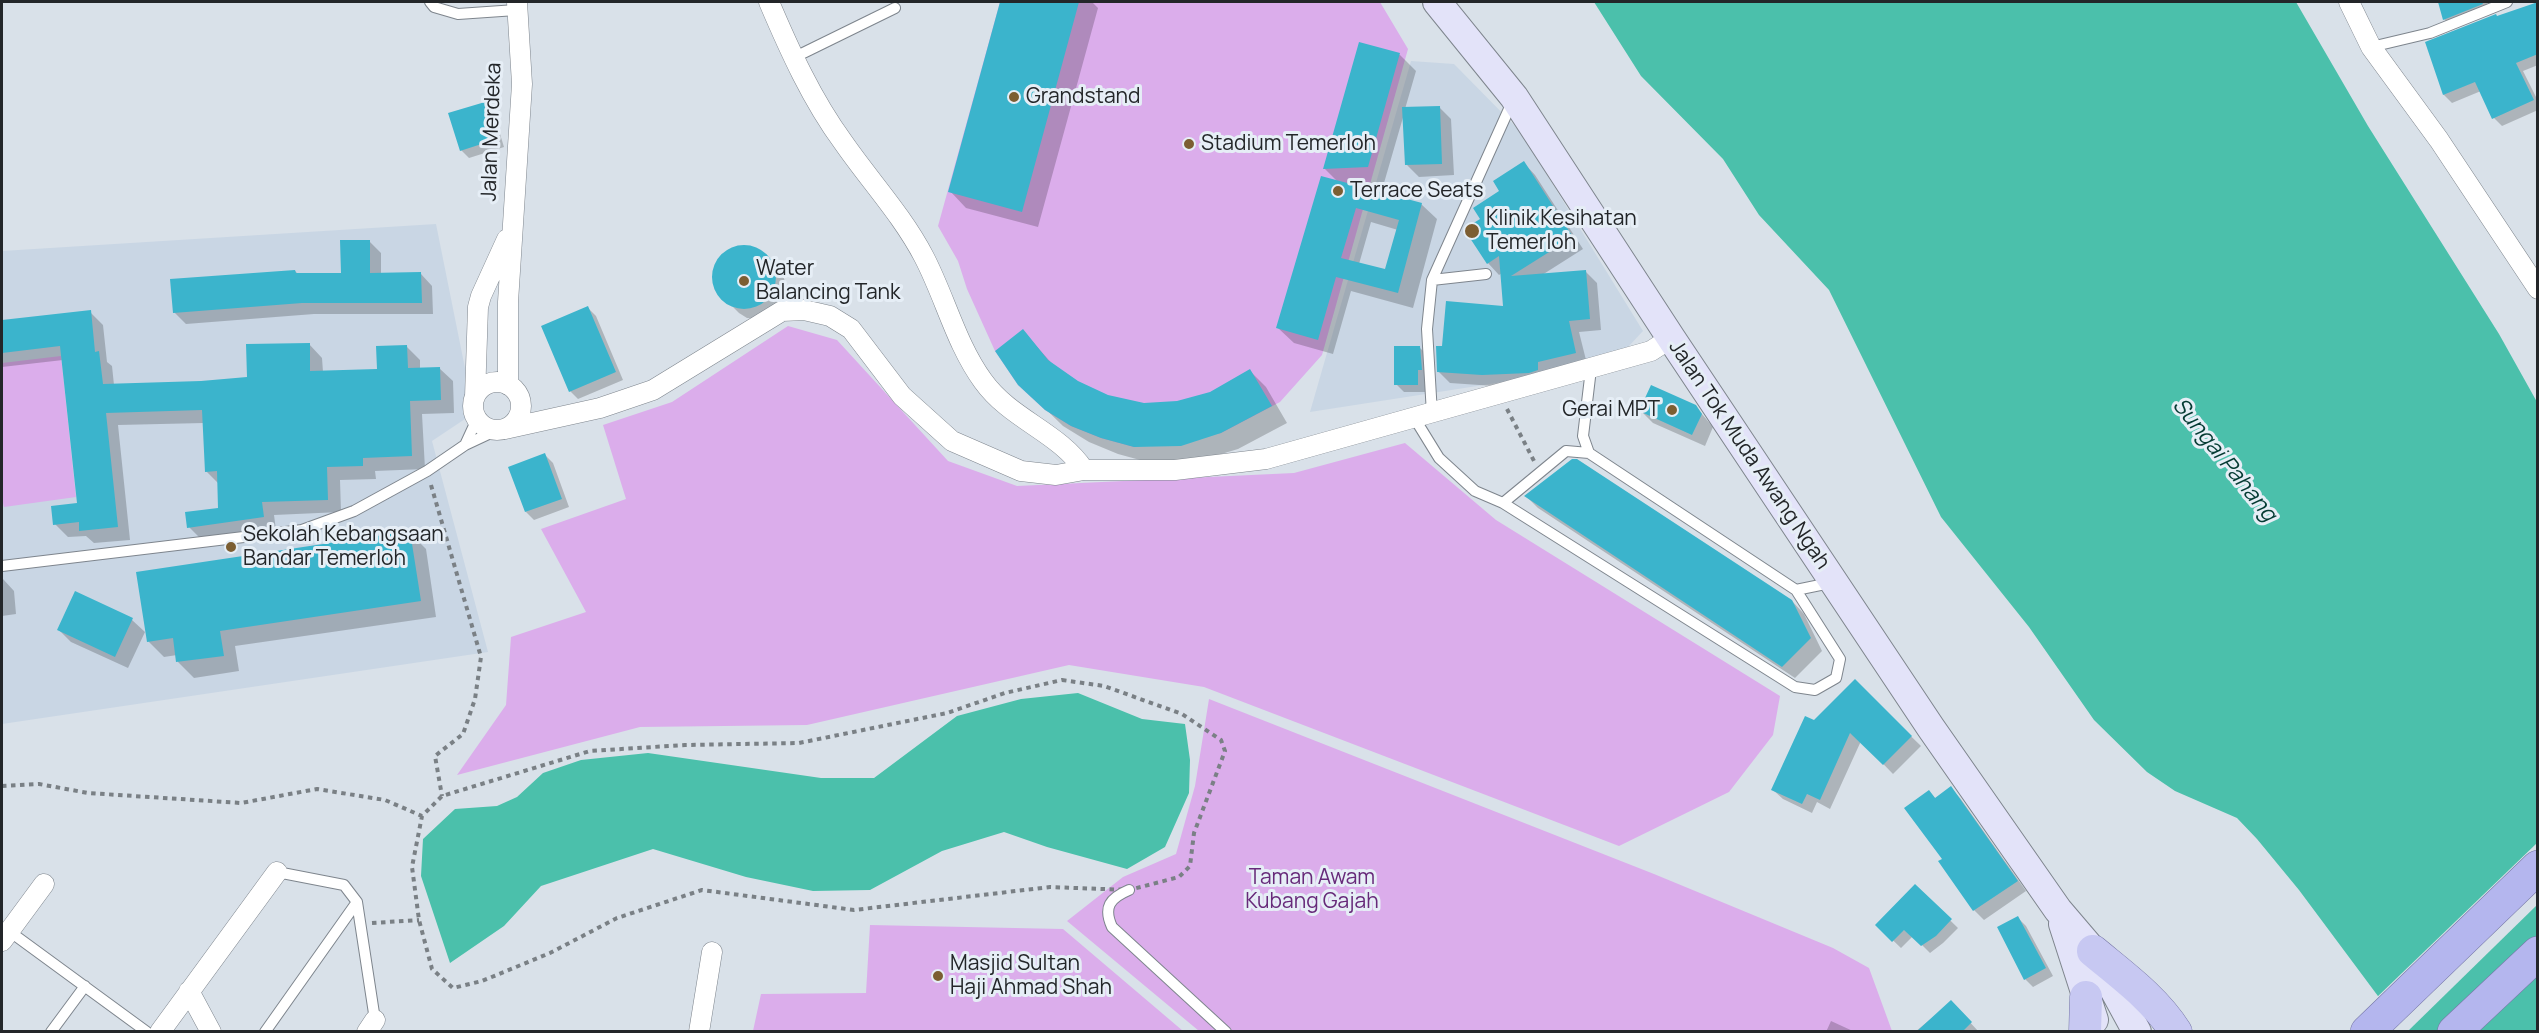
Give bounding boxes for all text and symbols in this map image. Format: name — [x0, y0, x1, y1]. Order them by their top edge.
street label: Jalan Merdeka — [477, 62, 507, 202]
place label: Grandstand — [1026, 84, 1140, 110]
marker: Grandstand — [1007, 90, 1021, 104]
place label: Stadium Temerloh — [1201, 131, 1376, 157]
marker: Stadium Temerloh — [1182, 137, 1196, 151]
place label: Terrace Seats — [1350, 178, 1483, 204]
marker: Terrace Seats — [1331, 184, 1345, 198]
place label: Klinik Kesihatan Temerloh — [1486, 206, 1637, 256]
marker: Klinik Kesihatan Temerloh — [1463, 222, 1481, 240]
place label: Water Balancing Tank — [756, 256, 900, 306]
marker: Water Balancing Tank — [737, 274, 751, 288]
street label: Jalan Tok Muda Awang Ngah — [1663, 336, 1835, 574]
water label: Sungai Pahang — [2166, 393, 2282, 527]
place label: Gerai MPT — [1562, 397, 1660, 423]
marker: Gerai MPT — [1665, 403, 1679, 417]
place label: Sekolah Kebangsaan Bandar Temerloh — [243, 522, 444, 572]
marker: Sekolah Kebangsaan Bandar Temerloh — [224, 540, 238, 554]
park label: Taman Awam Kubang Gajah — [1245, 865, 1379, 915]
place label: Masjid Sultan Haji Ahmad Shah — [950, 951, 1112, 1001]
marker: Masjid Sultan Haji Ahmad Shah — [931, 969, 945, 983]

